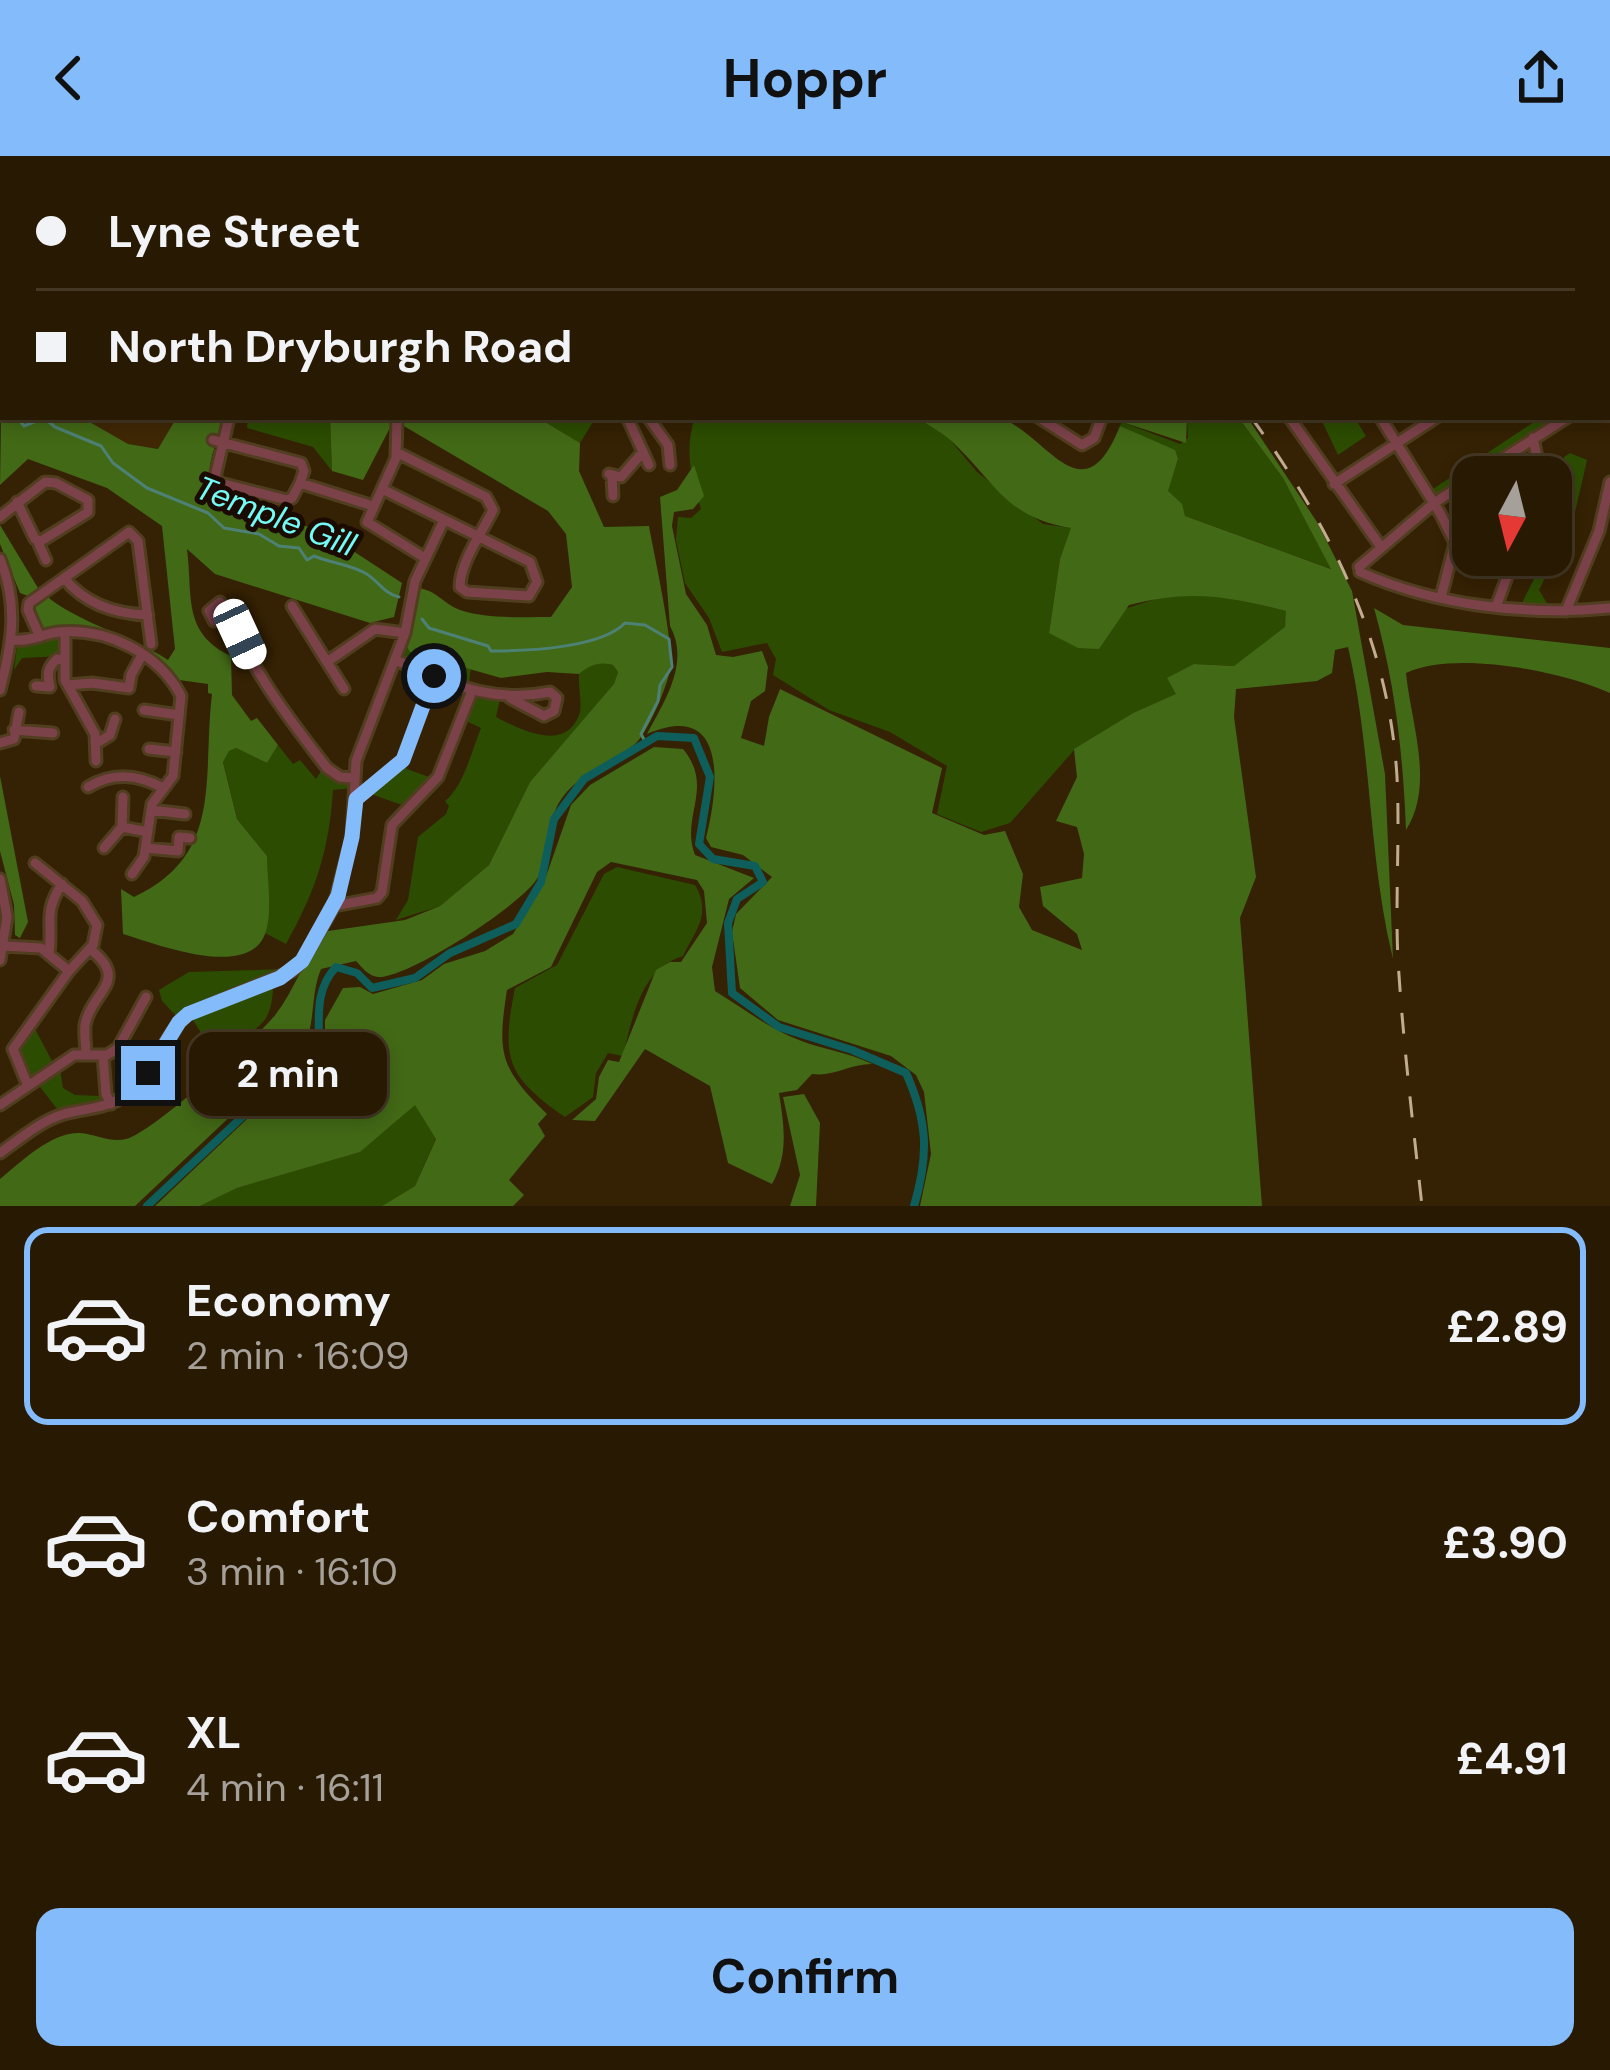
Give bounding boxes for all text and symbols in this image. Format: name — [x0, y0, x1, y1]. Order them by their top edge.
text: Hoppr — [723, 43, 887, 114]
icon: back — [36, 45, 102, 111]
icon: share — [1508, 45, 1574, 111]
text: Lyne Street — [108, 202, 361, 261]
text: North Dryburgh Road — [108, 317, 573, 376]
north arrow — [1452, 456, 1572, 576]
map controls — [1452, 456, 1572, 576]
water label: Temple Gill — [190, 466, 363, 566]
car — [208, 594, 272, 674]
route start — [407, 649, 461, 703]
callout: 2 min — [190, 1031, 388, 1115]
route end — [121, 1046, 175, 1100]
text: 2 min — [236, 1048, 340, 1099]
text: Economy — [186, 1271, 391, 1330]
icon: car — [42, 1272, 150, 1380]
text: £2.89 — [1446, 1297, 1568, 1356]
text: 2 min · 16:09 — [186, 1330, 410, 1381]
text: Comfort — [186, 1487, 370, 1546]
icon: car — [42, 1488, 150, 1596]
text: £3.90 — [1442, 1513, 1568, 1572]
text: 3 min · 16:10 — [186, 1546, 398, 1597]
text: XL — [186, 1703, 241, 1762]
icon: car — [42, 1704, 150, 1812]
text: £4.91 — [1456, 1729, 1568, 1788]
text: 4 min · 16:11 — [186, 1762, 384, 1813]
button: Confirm — [36, 1908, 1574, 2046]

